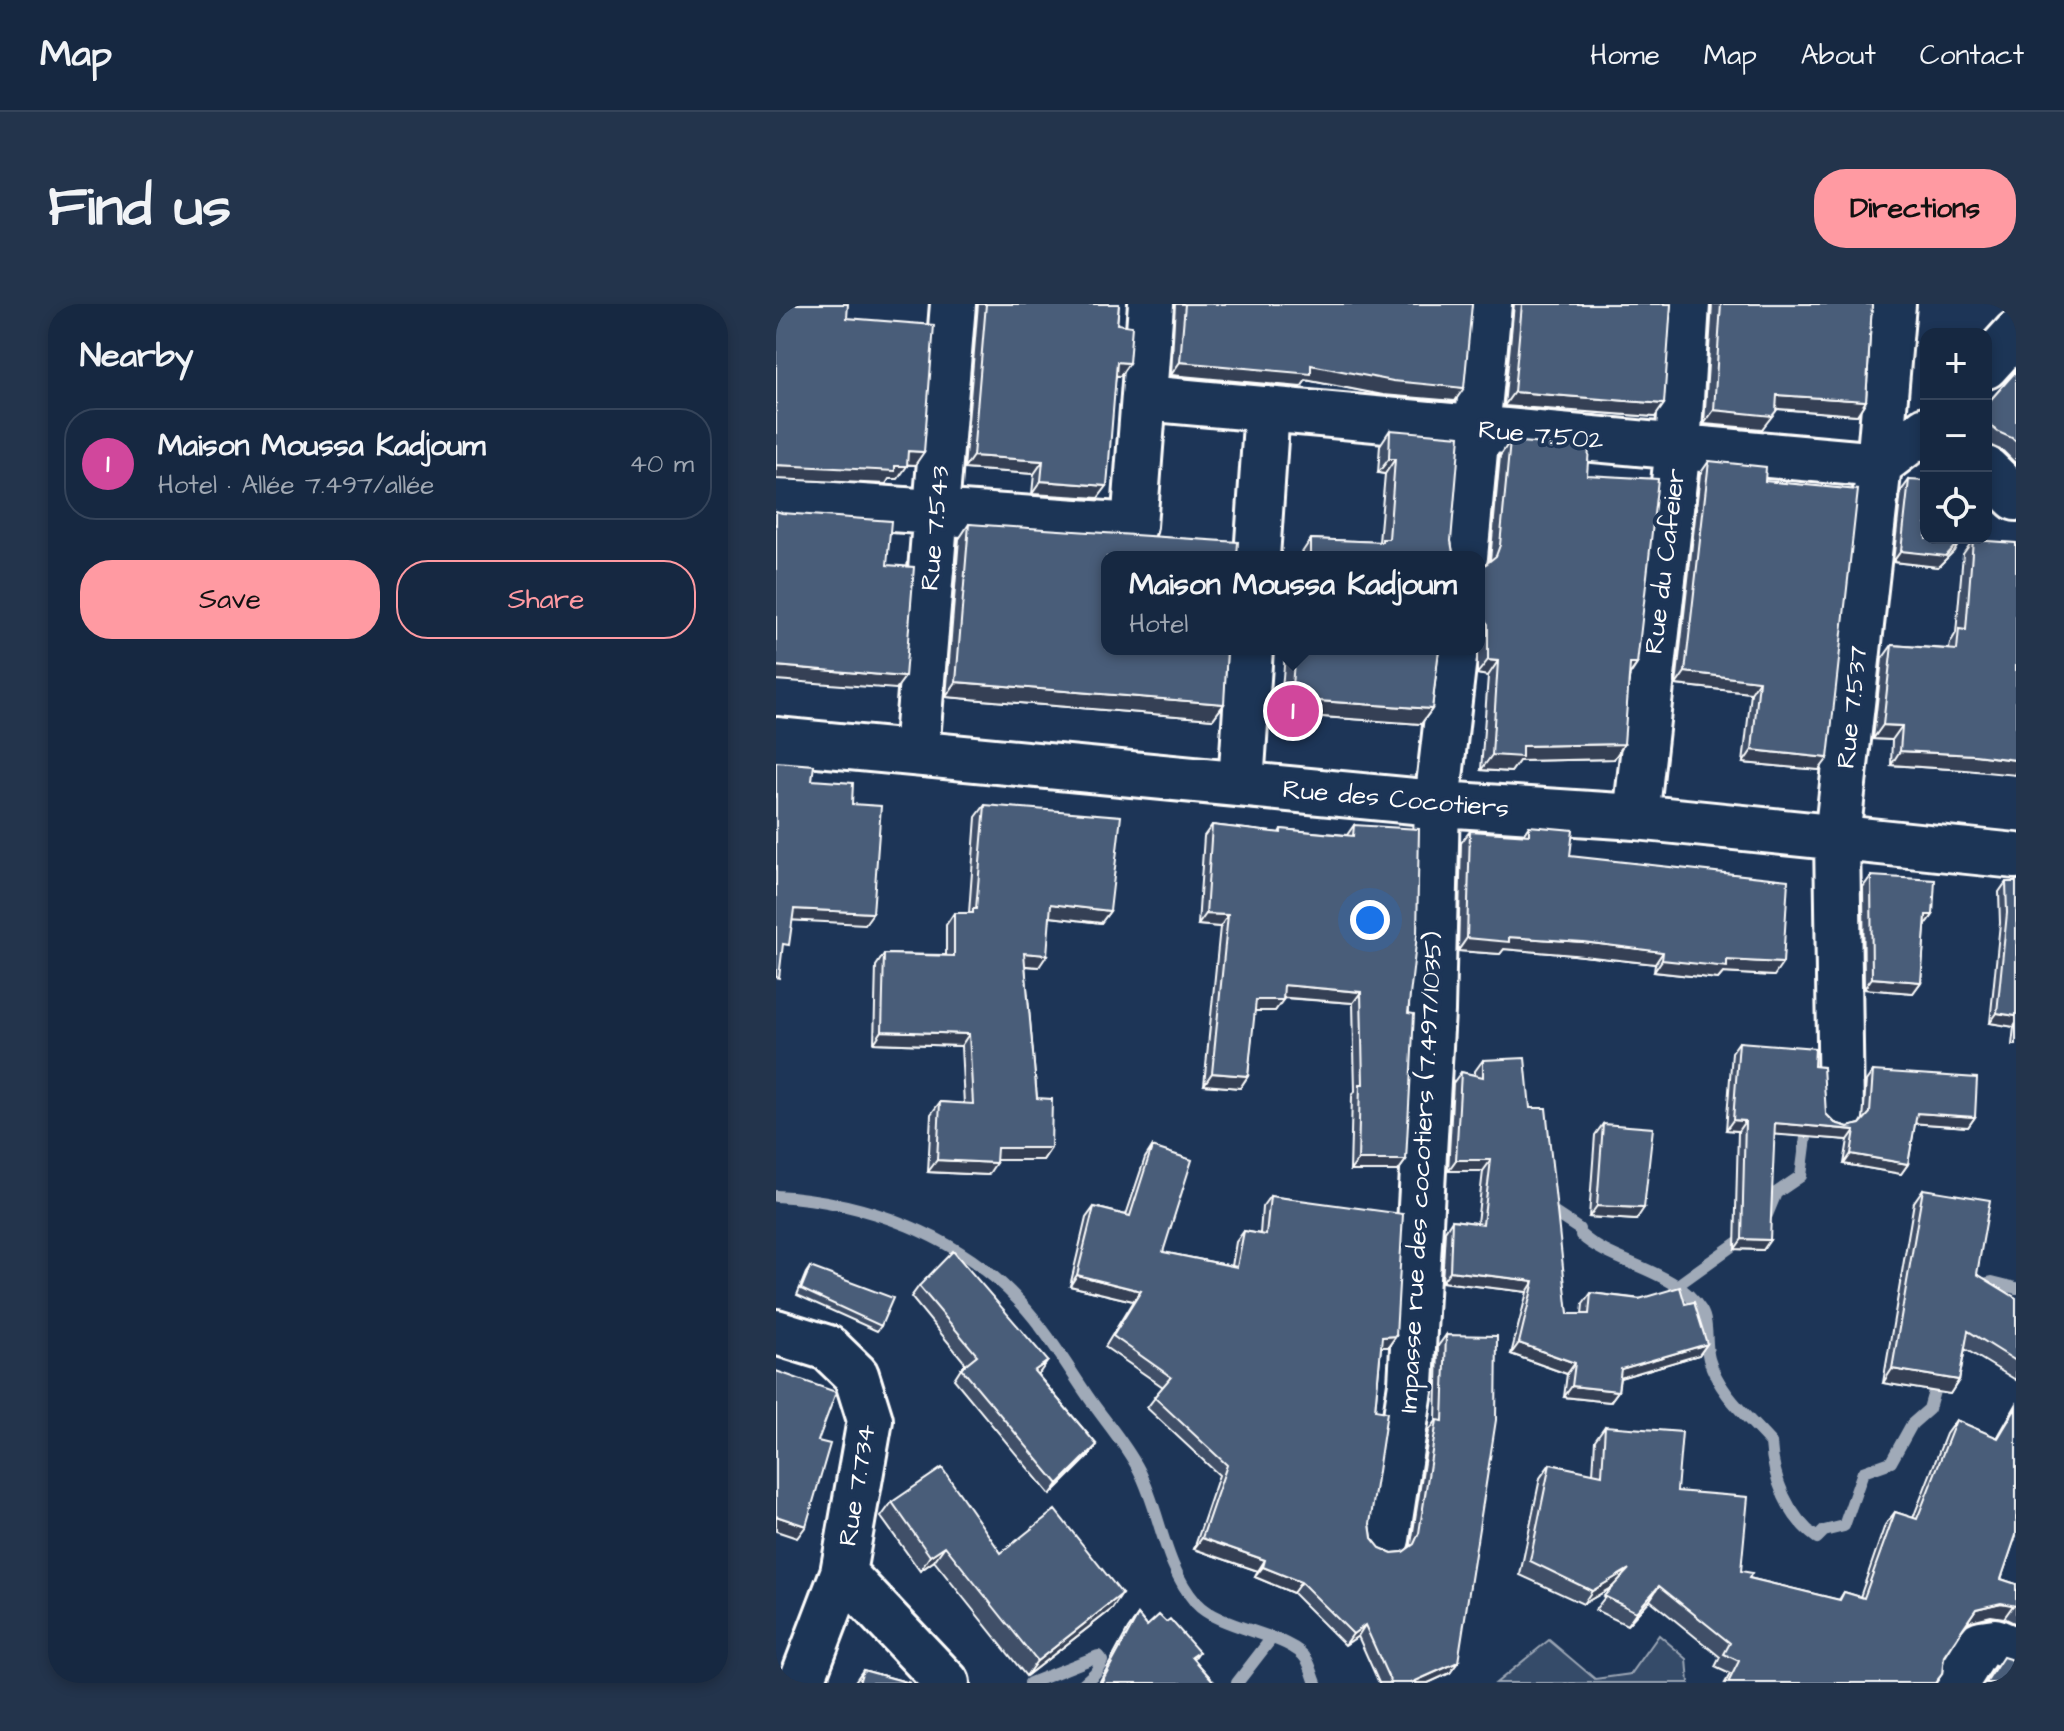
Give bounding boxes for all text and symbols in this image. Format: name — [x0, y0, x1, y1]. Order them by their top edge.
text: Map — [40, 29, 112, 81]
text: Home — [1590, 36, 1660, 75]
text: Map — [1704, 36, 1757, 75]
text: About — [1801, 36, 1876, 75]
text: Contact — [1920, 36, 2024, 75]
text: Find us — [48, 169, 231, 247]
button: Directions — [1814, 169, 2016, 248]
map controls — [1920, 328, 1992, 544]
button: + — [1920, 328, 1992, 400]
text: Nearby — [80, 332, 194, 380]
button: − — [1920, 400, 1992, 472]
street label: Rue 7.502 — [1477, 412, 1605, 458]
text: Maison Moussa Kadjoum — [158, 425, 485, 467]
text: 1 — [106, 446, 110, 482]
text: 40 m — [629, 446, 694, 482]
street label: Rue 7.543 — [912, 464, 958, 592]
street label: Rue du Cafeier — [1636, 466, 1694, 656]
text: Hotel · Allée 7.497/allée — [158, 467, 434, 503]
button: locate — [1920, 472, 1992, 544]
popup — [1101, 551, 1485, 655]
button: Save — [80, 560, 380, 639]
button: Share — [396, 560, 696, 639]
text: Maison Moussa Kadjoum — [1129, 564, 1457, 606]
text: Hotel — [1129, 606, 1188, 642]
street label: Rue 7.537 — [1828, 644, 1876, 770]
pin: 1 — [1267, 681, 1319, 741]
street label: Rue des Cocotiers — [1281, 771, 1511, 827]
your location — [1350, 900, 1390, 940]
street label: Impasse rue des cocotiers (7.497/1035) — [1390, 930, 1452, 1414]
street label: Rue 7.734 — [830, 1421, 884, 1549]

